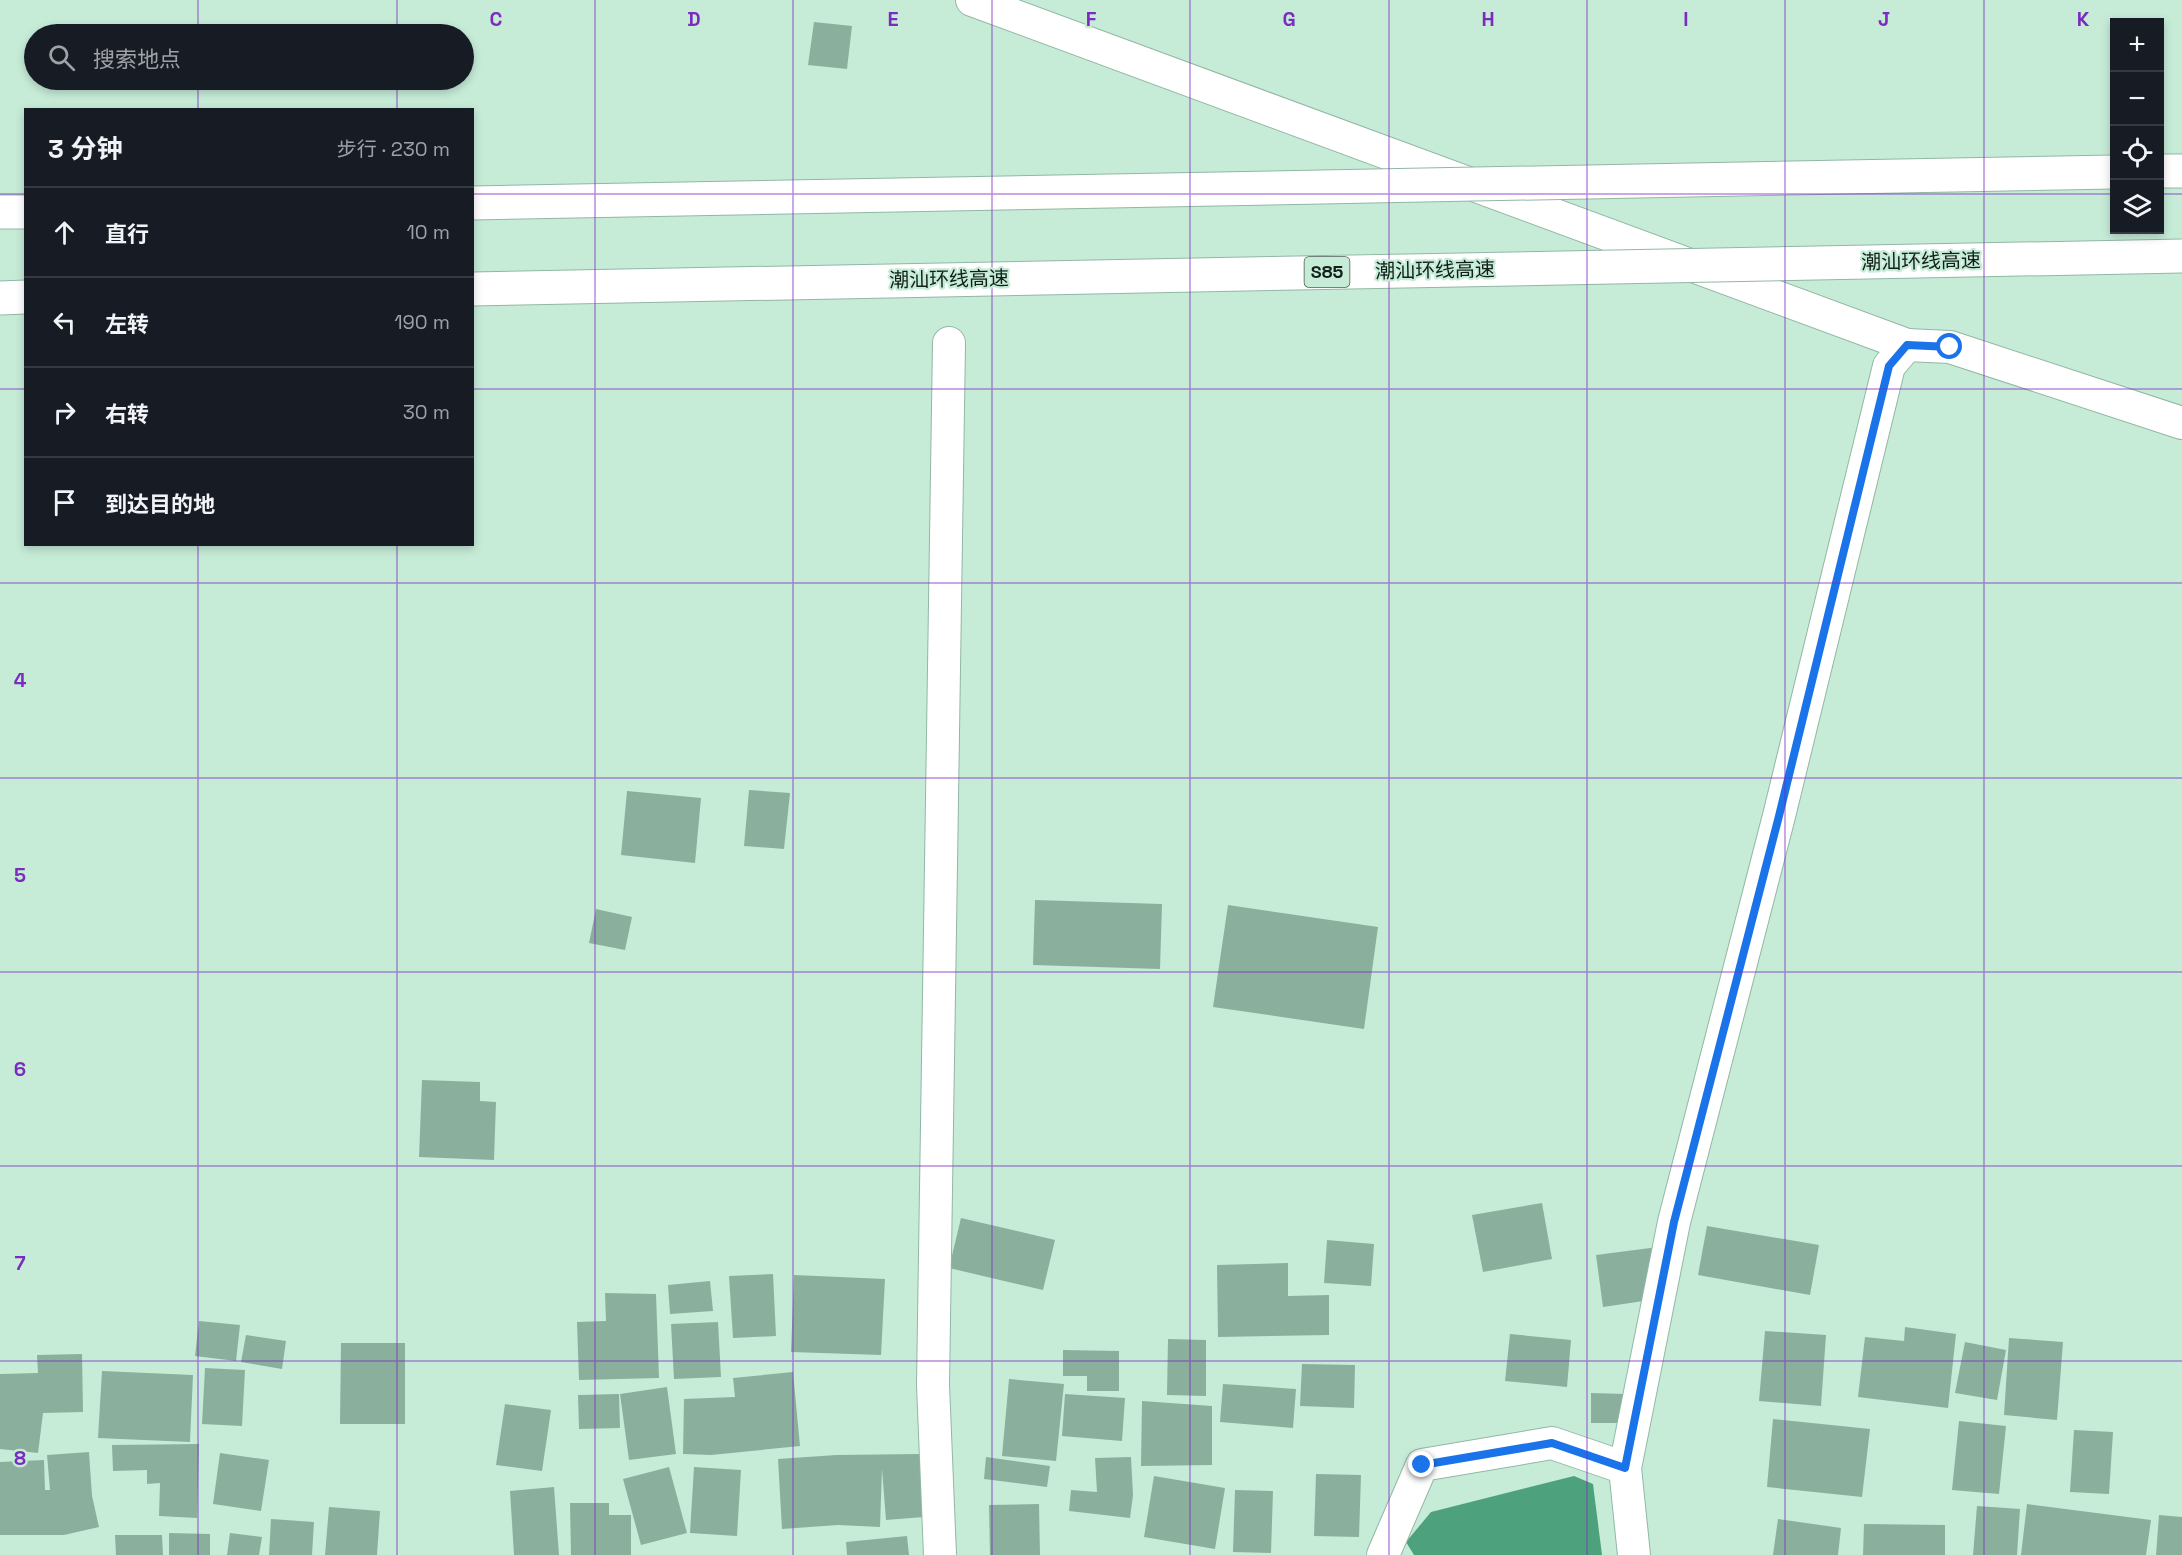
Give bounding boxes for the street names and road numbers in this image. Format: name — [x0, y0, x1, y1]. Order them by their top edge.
street label: 潮汕环线高速 — [1861, 247, 1981, 275]
street label: 潮汕环线高速 — [1375, 256, 1495, 284]
road number: S85 — [1304, 257, 1350, 287]
street label: 潮汕环线高速 — [889, 265, 1009, 293]

